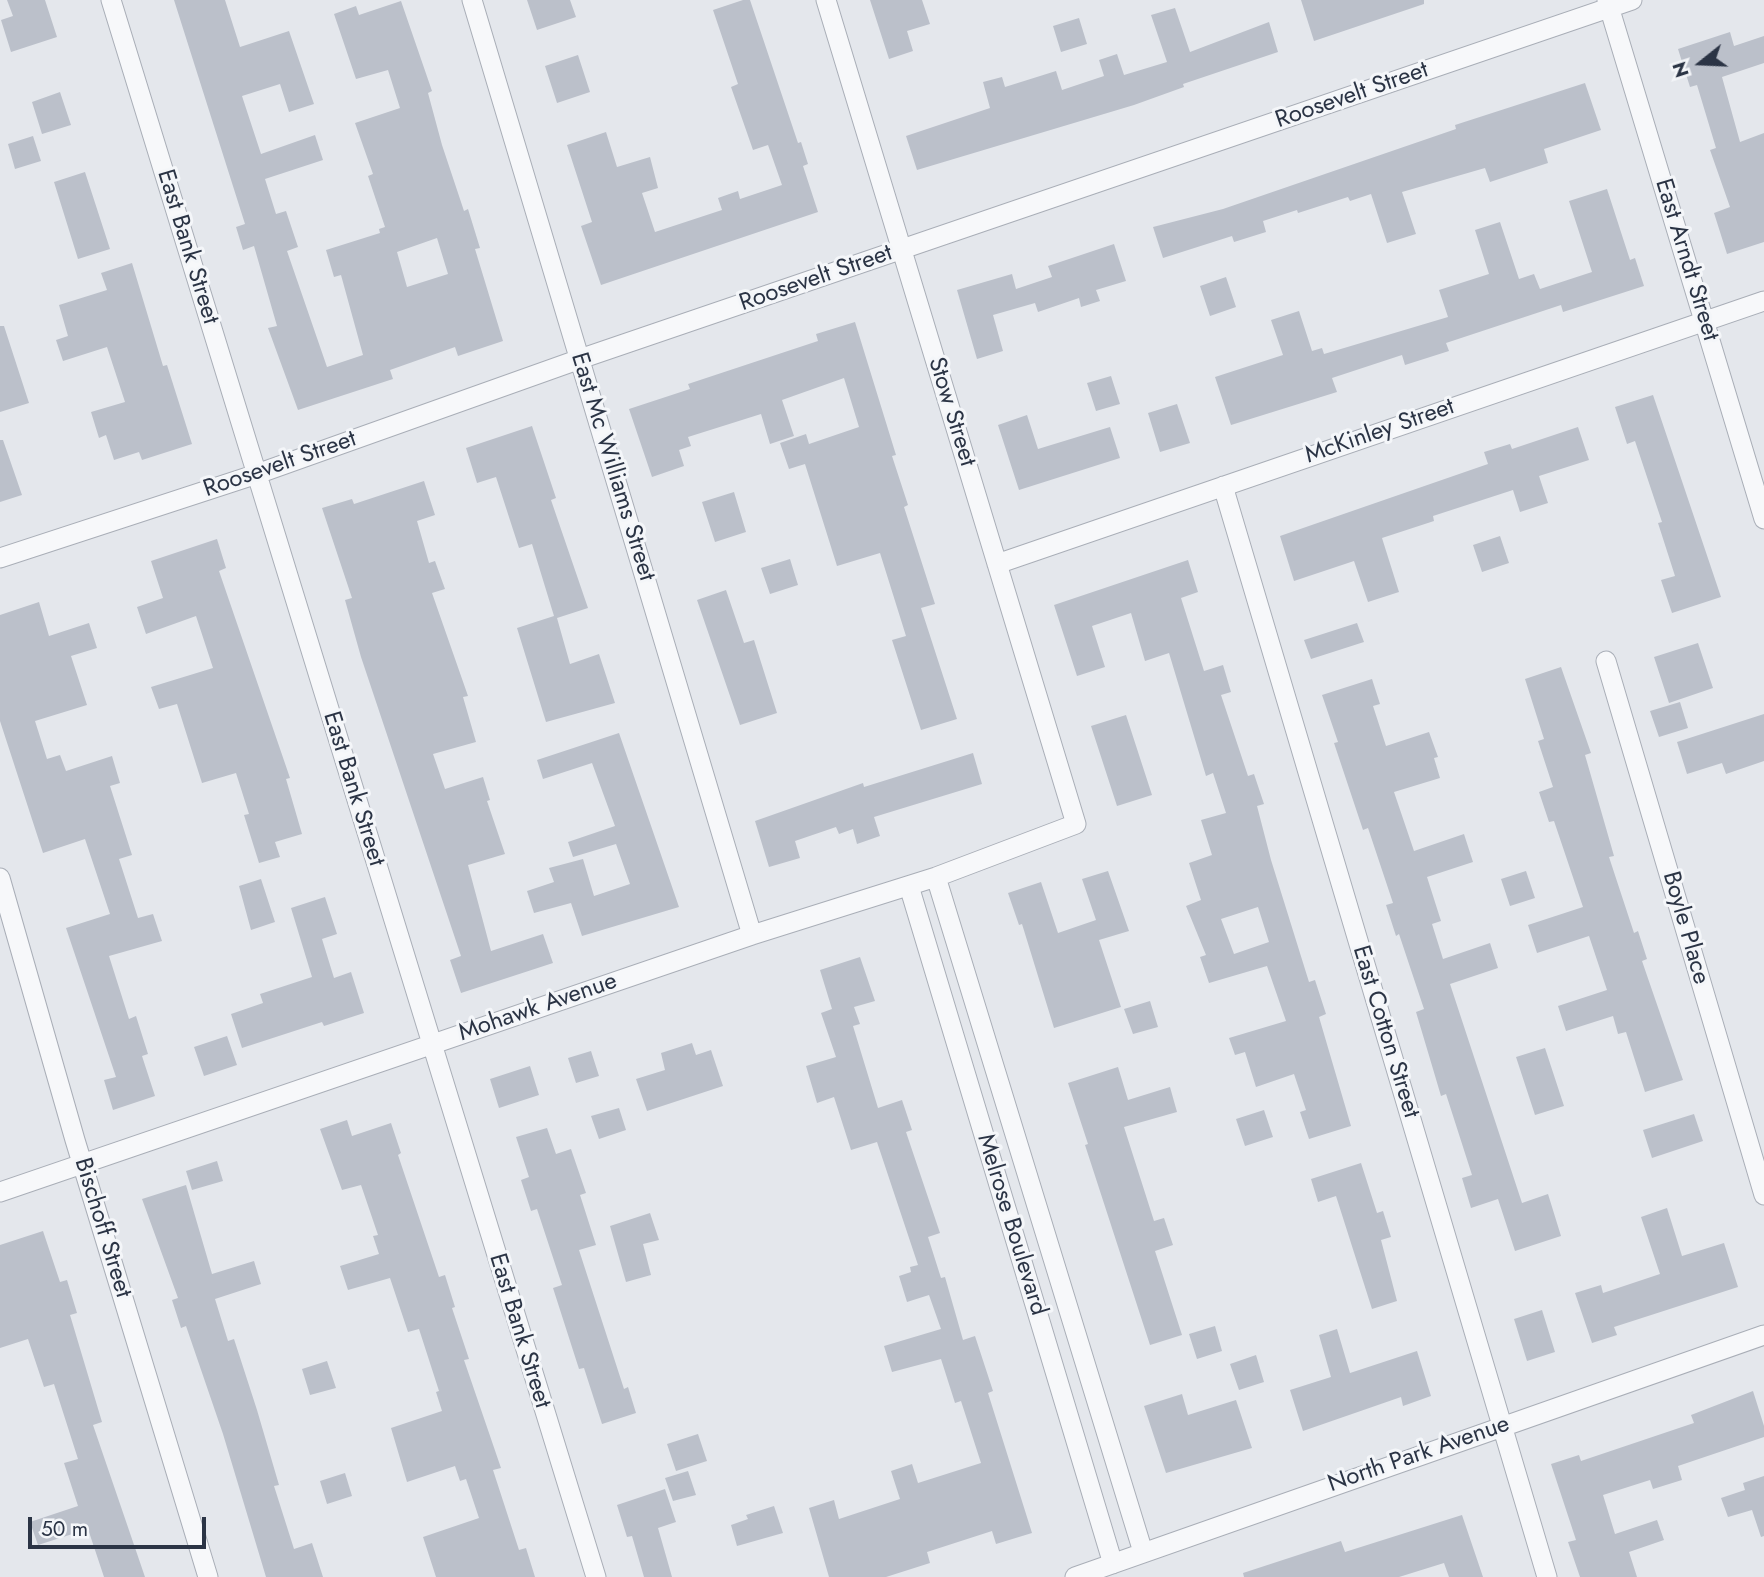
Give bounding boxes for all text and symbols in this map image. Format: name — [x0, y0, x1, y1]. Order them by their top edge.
north arrow — [1666, 28, 1736, 98]
street label: Roosevelt Street — [1272, 56, 1432, 136]
text: N — [1665, 58, 1696, 81]
street label: East Bank Street — [150, 166, 224, 328]
street label: East Arndt Street — [1648, 175, 1724, 345]
street label: Roosevelt Street — [736, 239, 896, 319]
street label: East Mc Williams Street — [564, 349, 660, 585]
street label: Stow Street — [921, 354, 981, 470]
street label: McKinley Street — [1302, 393, 1458, 471]
street label: Roosevelt Street — [200, 425, 360, 505]
street label: East Bank Street — [316, 708, 390, 870]
street label: Boyle Place — [1655, 868, 1715, 988]
street label: East Cotton Street — [1345, 942, 1425, 1122]
street label: Mohawk Avenue — [455, 967, 621, 1049]
street label: Melrose Boulevard — [970, 1131, 1052, 1319]
street label: Bischoff Street — [67, 1155, 137, 1301]
street label: East Bank Street — [482, 1250, 556, 1412]
street label: North Park Avenue — [1324, 1410, 1514, 1500]
scale bar — [32, 1504, 210, 1548]
text: 50 m — [41, 1514, 88, 1544]

